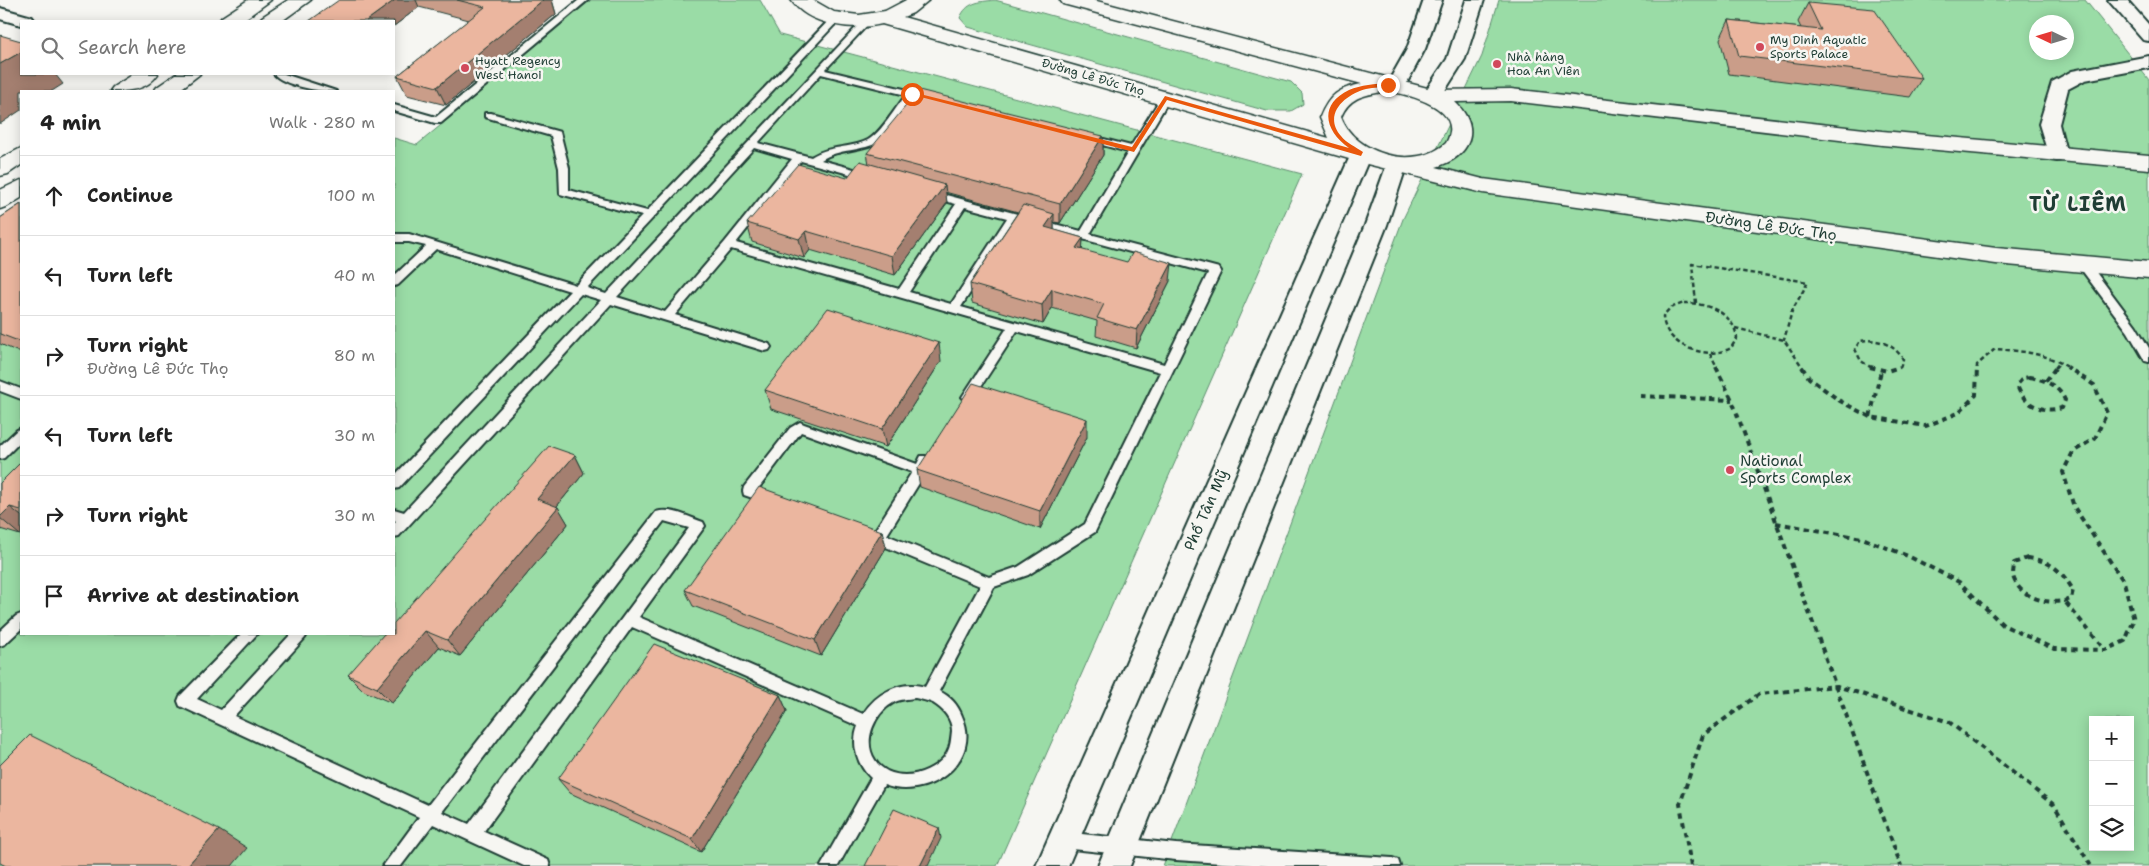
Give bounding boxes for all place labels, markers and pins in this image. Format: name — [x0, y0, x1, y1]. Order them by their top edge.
place label: My Dinh Aquatic Sports Palace — [1770, 32, 1867, 62]
marker: My Dinh Aquatic Sports Palace — [1754, 41, 1766, 53]
place label: Nhà hàng Hoa An Viên — [1507, 49, 1580, 79]
place label: Hyatt Regency West Hanoi — [475, 53, 561, 83]
marker: Nhà hàng Hoa An Viên — [1491, 58, 1503, 70]
marker: Hyatt Regency West Hanoi — [459, 62, 471, 74]
place label: National Sports Complex — [1740, 451, 1851, 488]
marker: National Sports Complex — [1724, 464, 1736, 476]

